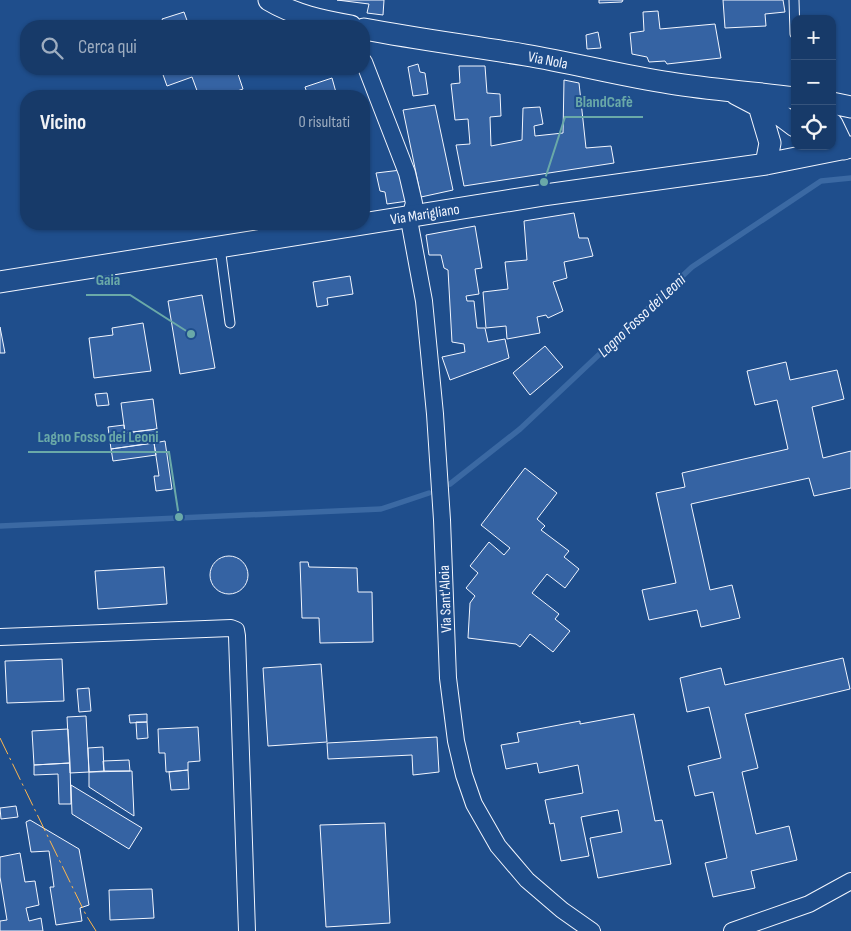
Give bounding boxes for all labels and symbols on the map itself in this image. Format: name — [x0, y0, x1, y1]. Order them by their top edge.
street label: Via Nola — [526, 47, 570, 74]
callout: BlandCafè — [565, 86, 643, 117]
text: BlandCafè — [575, 93, 633, 112]
street label: Via Marigliano — [389, 200, 461, 229]
callout: Gaia — [86, 264, 130, 295]
water label: Lagno Fosso dei Leoni — [594, 270, 691, 362]
text: Gaia — [96, 271, 120, 290]
callout: Lagno Fosso dei Leoni — [28, 421, 169, 452]
text: Lagno Fosso dei Leoni — [37, 428, 159, 447]
street label: Via Sant'Aloia — [435, 565, 456, 633]

